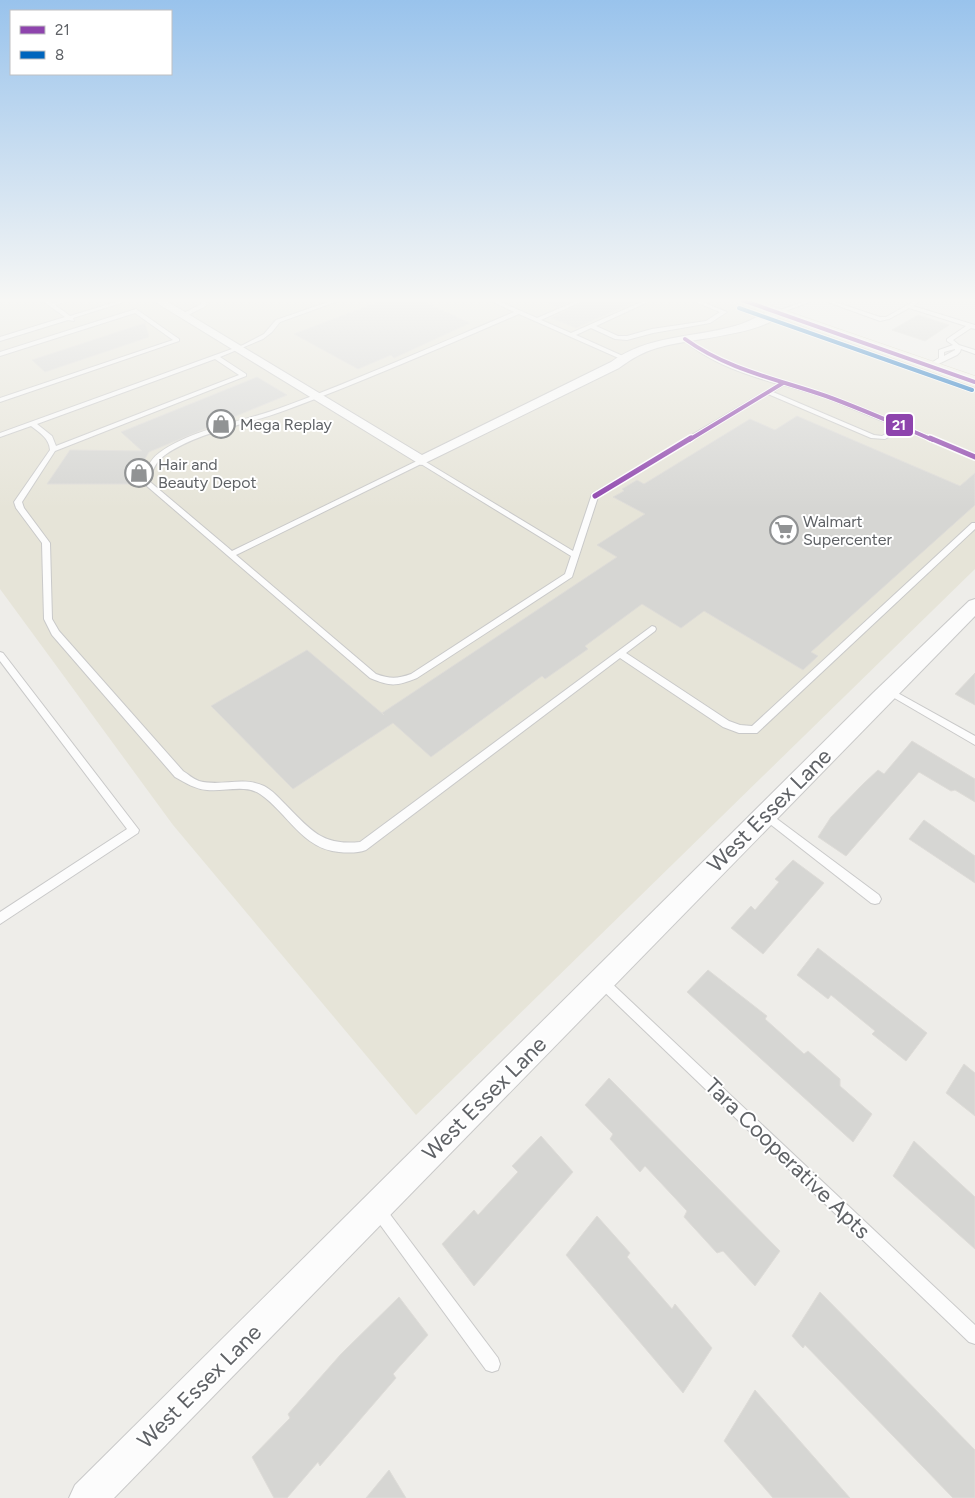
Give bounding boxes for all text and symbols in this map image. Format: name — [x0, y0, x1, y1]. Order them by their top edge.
legend — [10, 10, 172, 75]
text: 21 — [55, 21, 70, 39]
text: 8 — [55, 46, 64, 64]
shop icon: Mega Replay — [206, 409, 236, 439]
line badge: 21 — [885, 413, 914, 437]
place label: Mega Replay — [240, 415, 333, 434]
text: 21 — [892, 417, 906, 434]
place label: Hair and Beauty Depot — [158, 455, 257, 492]
shop icon: Hair and Beauty Depot — [124, 458, 154, 488]
place label: Walmart Supercenter — [803, 512, 892, 549]
supermarket icon: Walmart Supercenter — [769, 515, 799, 545]
street label: West Essex Lane — [702, 743, 837, 878]
street label: West Essex Lane — [417, 1031, 552, 1166]
street label: Tara Cooperative Apts — [699, 1072, 876, 1244]
street label: West Essex Lane — [132, 1319, 267, 1454]

